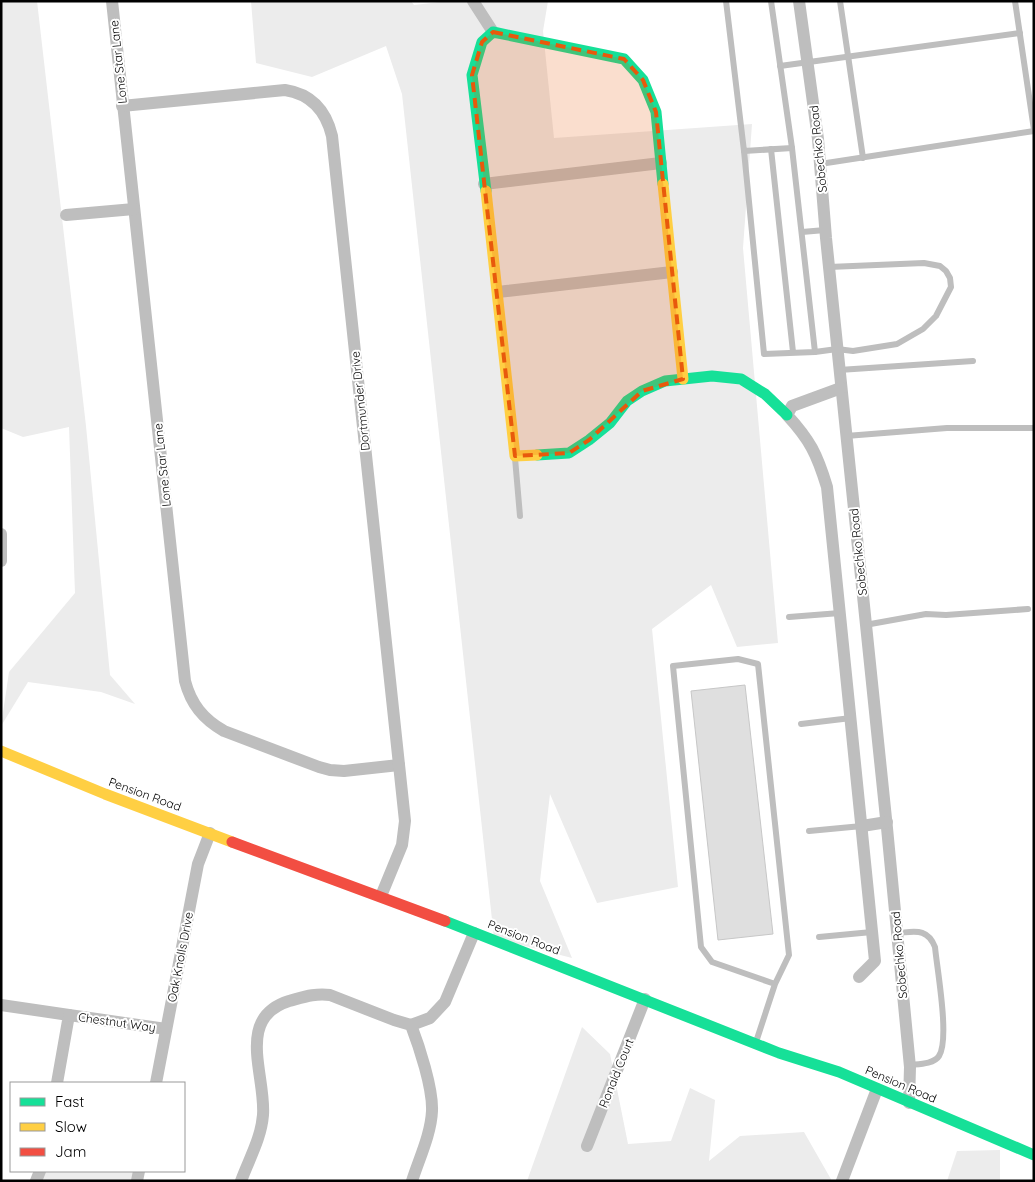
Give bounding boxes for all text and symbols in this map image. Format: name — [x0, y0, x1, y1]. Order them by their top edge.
street label: Lone Star Lane — [106, 19, 130, 105]
street label: Sobechko Road — [806, 105, 830, 193]
street label: Dortmunder Drive — [347, 350, 373, 452]
street label: Lone Star Lane — [150, 422, 174, 508]
street label: Sobechko Road — [846, 508, 870, 596]
street label: Pension Road — [107, 774, 183, 814]
street label: Oak Knolls Drive — [164, 910, 196, 1003]
street label: Sobechko Road — [888, 911, 910, 999]
street label: Pension Road — [486, 916, 562, 958]
street label: Chestnut Way — [77, 1009, 157, 1035]
street label: Ronald Court — [595, 1036, 637, 1110]
street label: Pension Road — [863, 1062, 939, 1106]
legend — [10, 1082, 185, 1172]
text: Fast — [55, 1092, 84, 1111]
text: Slow — [55, 1117, 87, 1136]
text: Jam — [55, 1142, 86, 1161]

